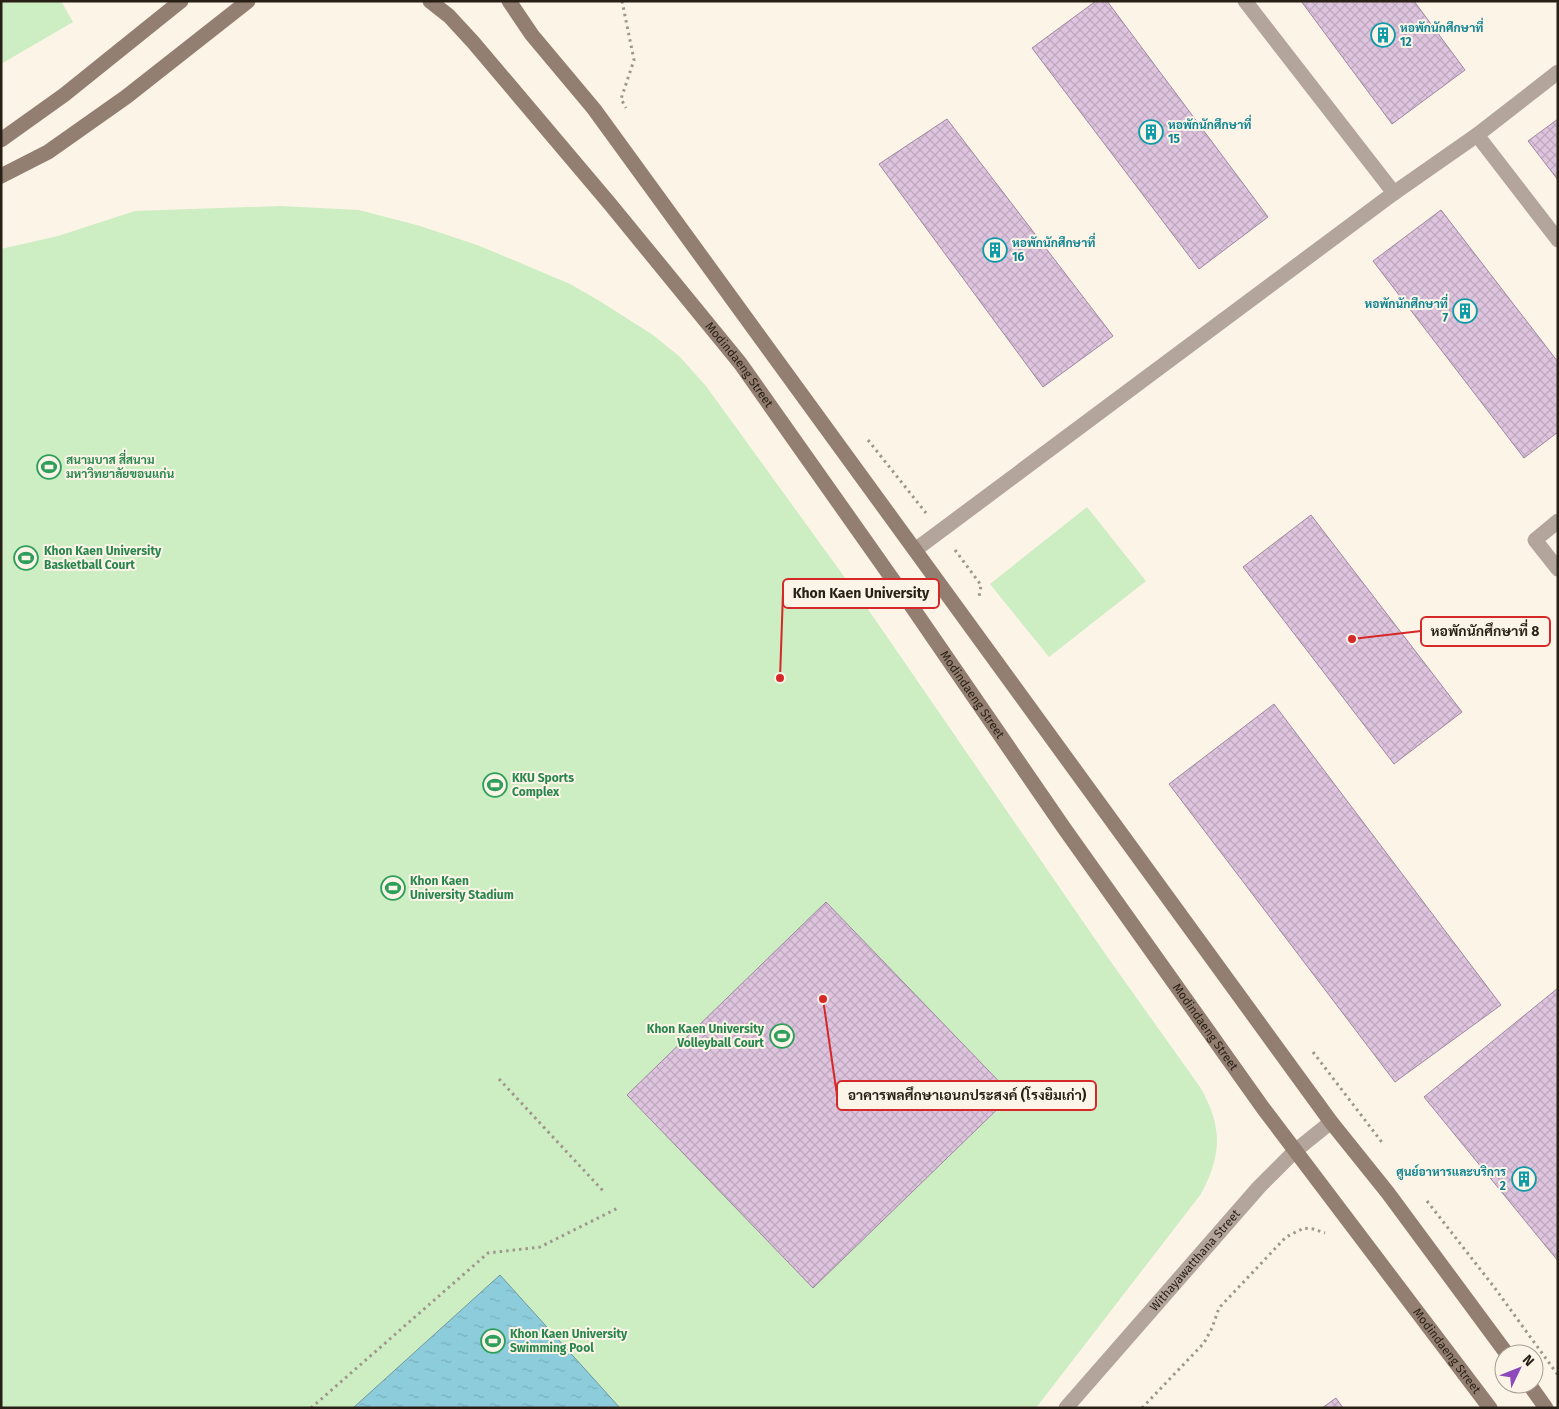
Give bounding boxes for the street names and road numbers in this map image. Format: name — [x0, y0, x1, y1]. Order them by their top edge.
street label: Modindaeng Street — [702, 319, 776, 411]
street label: Modindaeng Street — [937, 648, 1008, 742]
street label: Modindaeng Street — [1170, 981, 1241, 1074]
street label: Withayawatthana Street — [1147, 1206, 1243, 1314]
street label: Modindaeng Street — [1410, 1305, 1484, 1397]

